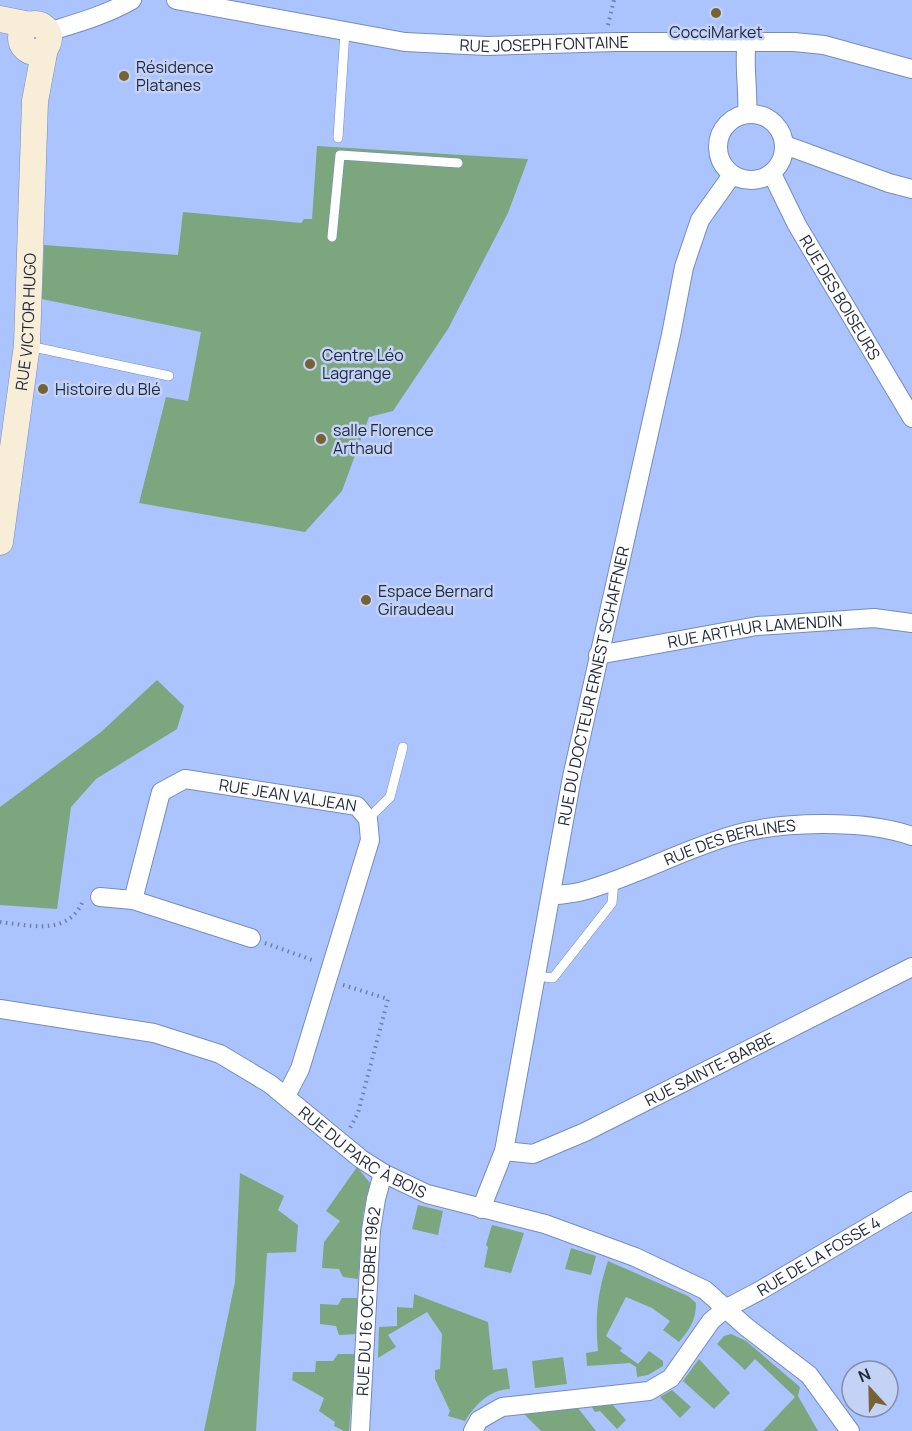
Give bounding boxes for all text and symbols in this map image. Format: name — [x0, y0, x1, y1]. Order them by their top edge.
marker: CocciMarket — [709, 6, 723, 20]
place label: CocciMarket — [669, 21, 763, 43]
street label: RUE JOSEPH FONTAINE — [459, 31, 629, 57]
place label: Résidence Platanes — [136, 56, 214, 96]
marker: Résidence Platanes — [117, 69, 131, 83]
street label: RUE DES BOISEURS — [794, 231, 886, 364]
street label: RUE VICTOR HUGO — [10, 252, 41, 392]
place label: Centre Léo Lagrange — [322, 344, 404, 384]
marker: Centre Léo Lagrange — [303, 357, 317, 371]
place label: Histoire du Blé — [55, 378, 161, 400]
marker: Histoire du Blé — [36, 382, 50, 396]
place label: salle Florence Arthaud — [333, 419, 434, 459]
marker: salle Florence Arthaud — [314, 432, 328, 446]
street label: RUE DU DOCTEUR ERNEST SCHAFFNER — [552, 544, 634, 827]
place label: Espace Bernard Giraudeau — [378, 580, 493, 620]
marker: Espace Bernard Giraudeau — [359, 593, 373, 607]
street label: RUE ARTHUR LAMENDIN — [666, 609, 843, 653]
street label: RUE JEAN VALJEAN — [217, 773, 358, 817]
street label: RUE DES BERLINES — [660, 814, 797, 871]
street label: RUE SAINTE-BARBE — [641, 1027, 778, 1111]
street label: RUE DU PARC À BOIS — [294, 1101, 430, 1203]
street label: RUE DU 16 OCTOBRE 1962 — [351, 1205, 386, 1397]
street label: RUE DE LA FOSSE 4 — [753, 1211, 884, 1301]
north arrow — [840, 1359, 900, 1419]
text: N — [855, 1363, 874, 1387]

